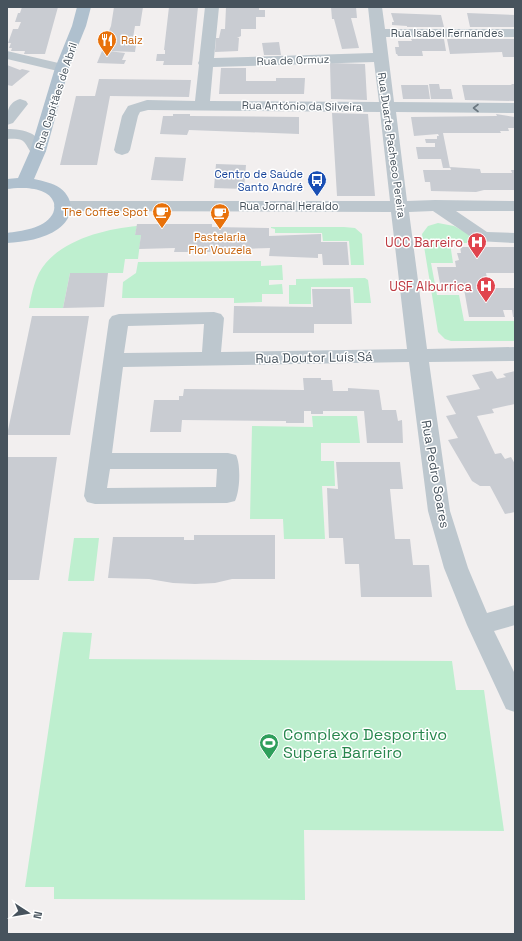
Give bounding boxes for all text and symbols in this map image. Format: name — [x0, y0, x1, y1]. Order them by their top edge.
street label: Rua Isabel Fernandes — [391, 26, 503, 40]
restaurant icon: Raiz — [96, 29, 118, 57]
place label: Raiz — [121, 33, 143, 47]
street label: Rua Capitães de Abril — [32, 40, 80, 152]
street label: Rua de Ormuz — [256, 52, 330, 68]
street label: Rua Duarte Pacheco Pereira — [375, 71, 409, 219]
street label: Rua António da Silveira — [242, 98, 363, 114]
one-way arrow — [473, 104, 479, 112]
place label: Centro de Saúde Santo André — [215, 167, 303, 194]
bus stop icon: Centro de Saúde Santo André — [306, 169, 328, 197]
street label: Rua Jornal Heraldo — [239, 199, 339, 213]
cafe icon: The Coffee Spot — [151, 201, 173, 229]
cafe icon: Pastelaria Flor Vouzela — [209, 202, 231, 230]
place label: The Coffee Spot — [62, 205, 148, 219]
place label: Pastelaria Flor Vouzela — [188, 230, 252, 257]
hospital icon: UCC Barreiro — [466, 231, 488, 259]
place label: UCC Barreiro — [385, 234, 463, 251]
hospital icon: USF Alburrica — [475, 275, 497, 303]
place label: USF Alburrica — [389, 278, 473, 295]
street label: Rua Doutor Luís Sá — [255, 348, 373, 367]
street label: Rua Pedro Soares — [418, 419, 453, 530]
place label: Complexo Desportivo Supera Barreiro — [283, 724, 447, 763]
sports icon: Complexo Desportivo Supera Barreiro — [258, 732, 280, 760]
north arrow — [8, 893, 48, 933]
text: N — [30, 910, 45, 920]

